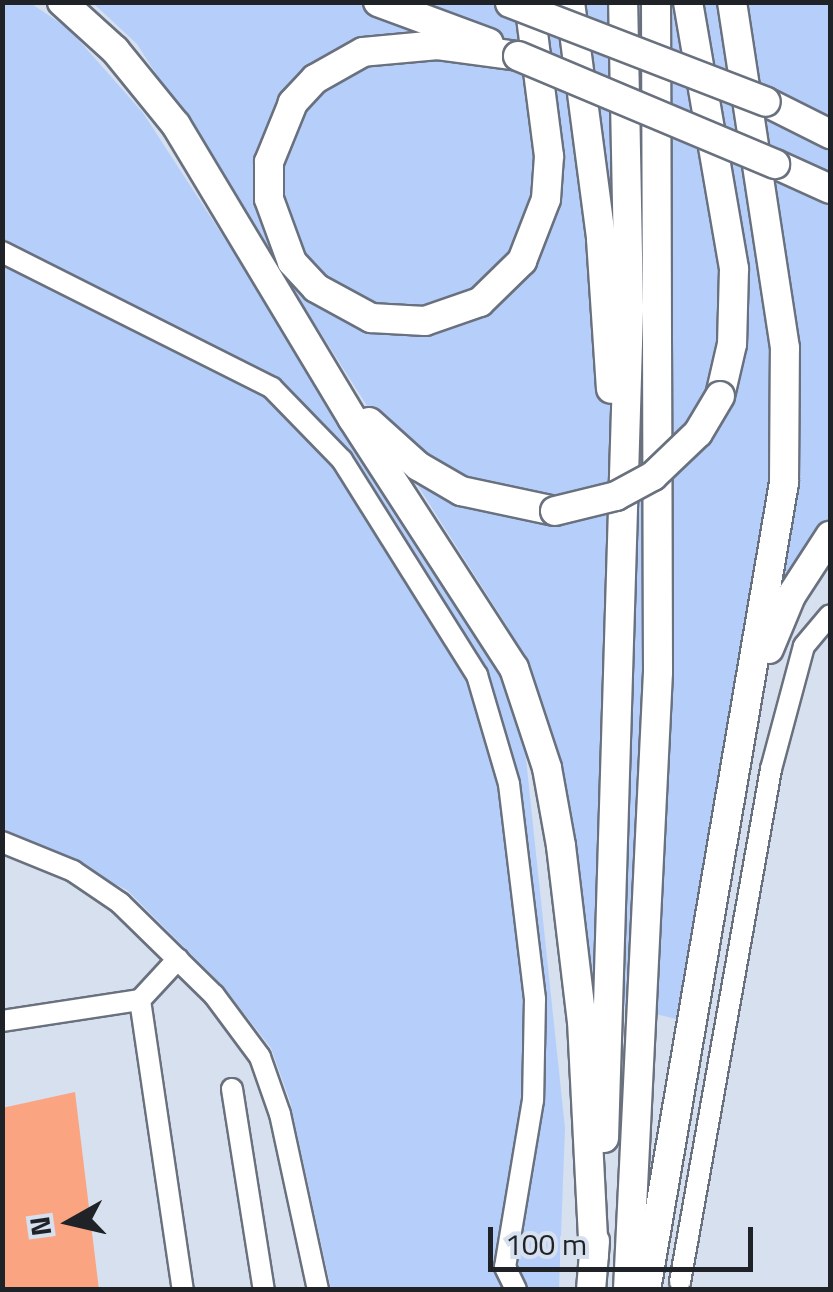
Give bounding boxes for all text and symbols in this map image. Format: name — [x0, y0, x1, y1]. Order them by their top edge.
north arrow — [20, 1172, 120, 1272]
scale bar — [493, 1207, 758, 1269]
text: N — [17, 1214, 62, 1239]
text: 100 m — [505, 1221, 587, 1267]

